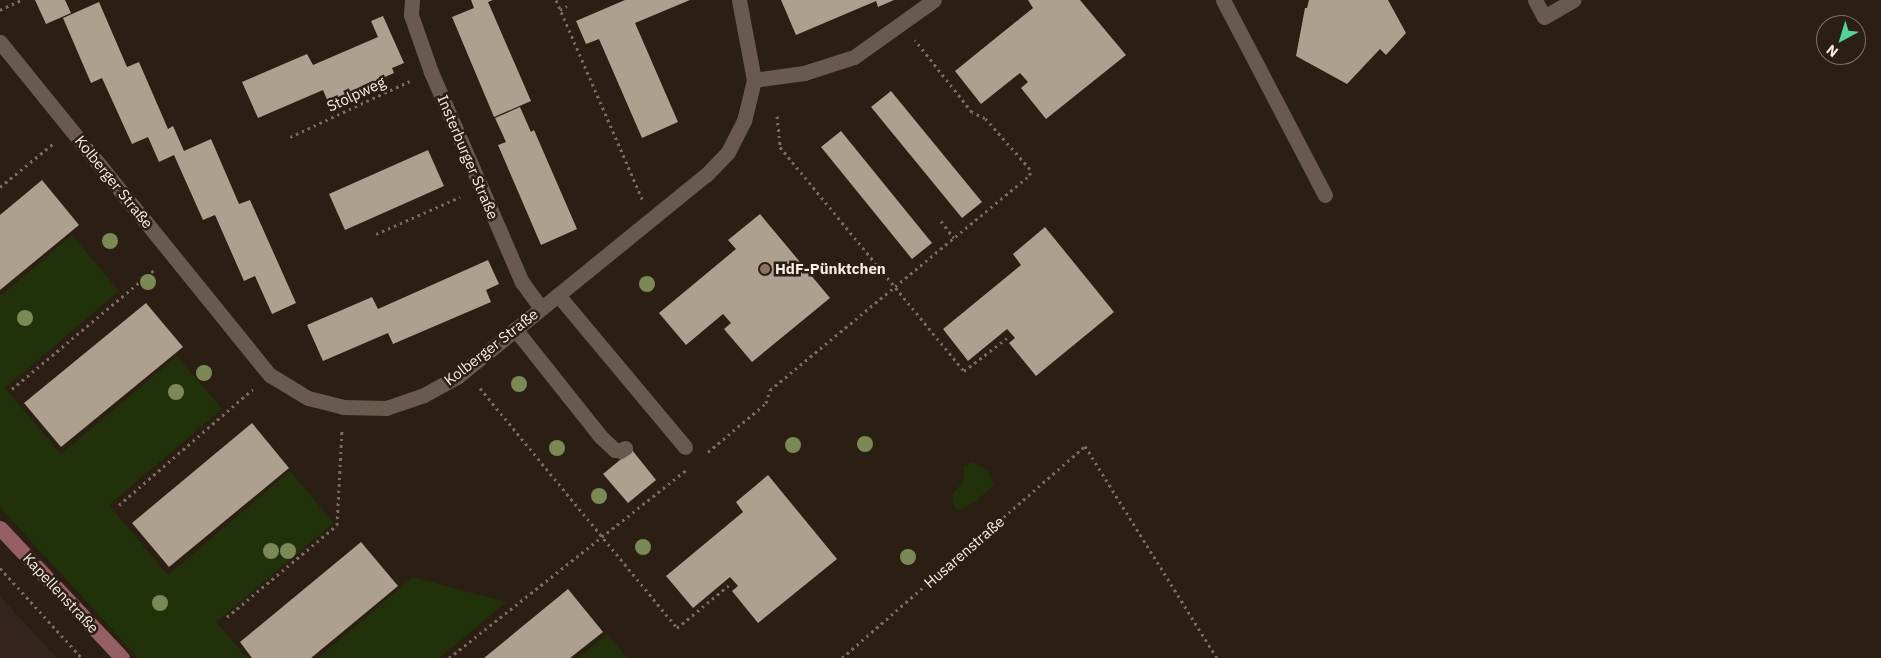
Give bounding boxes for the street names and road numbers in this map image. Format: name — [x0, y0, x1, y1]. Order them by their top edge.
street label: Stolpweg — [324, 73, 388, 115]
street label: Insterburger Straße — [434, 92, 502, 222]
street label: Kolberger Straße — [71, 132, 157, 232]
street label: Kolberger Straße — [441, 305, 541, 389]
street label: Husarenstraße — [920, 512, 1008, 592]
street label: Kapellenstraße — [19, 549, 103, 637]

